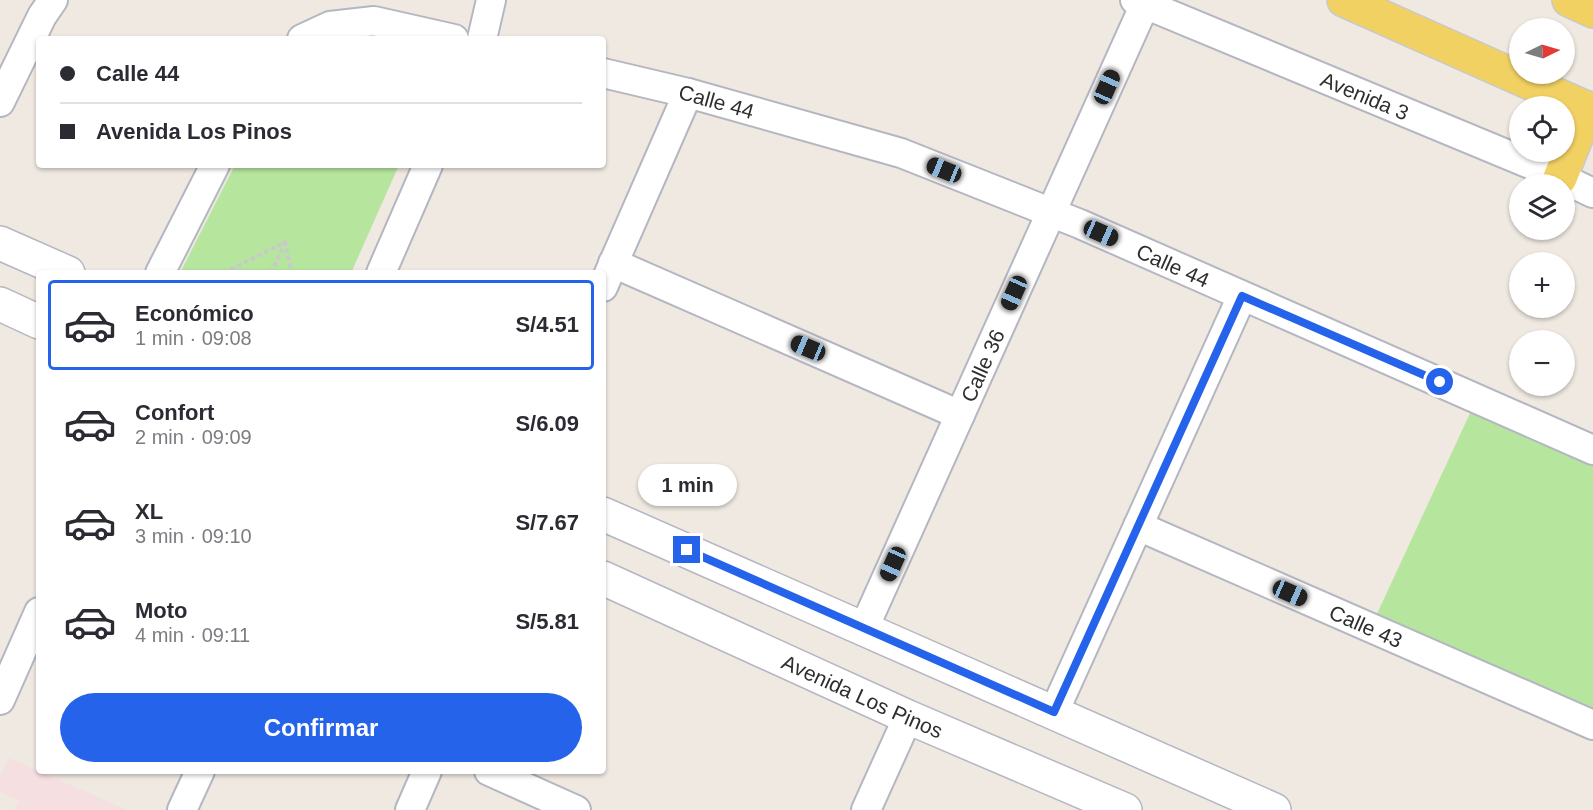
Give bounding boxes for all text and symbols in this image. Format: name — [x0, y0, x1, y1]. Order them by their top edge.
north arrow — [1509, 18, 1575, 84]
map controls — [1509, 18, 1575, 396]
text: Calle 44 — [96, 61, 179, 86]
car — [1091, 67, 1123, 107]
street label: Avenida 3 — [1318, 67, 1412, 124]
street label: Calle 44 — [677, 80, 757, 123]
button: locate — [1509, 96, 1575, 162]
text: Avenida Los Pinos — [96, 119, 292, 144]
car — [924, 155, 964, 185]
button: layers — [1509, 174, 1575, 240]
car — [1081, 217, 1121, 249]
street label: Calle 44 — [1133, 239, 1213, 291]
button: + — [1509, 252, 1575, 318]
car — [998, 273, 1030, 313]
icon: car — [63, 298, 117, 352]
text: Económico — [135, 301, 254, 326]
text: S/4.51 — [515, 312, 579, 337]
street label: Calle 36 — [956, 326, 1009, 405]
text: 1 min · 09:08 — [135, 327, 252, 349]
button: − — [1509, 330, 1575, 396]
car — [788, 333, 828, 363]
route start — [1426, 368, 1453, 395]
icon: car — [63, 397, 117, 451]
text: Confort — [135, 400, 214, 425]
text: S/6.09 — [515, 411, 579, 436]
text: 2 min · 09:09 — [135, 426, 252, 448]
callout: 1 min — [638, 463, 736, 505]
text: 1 min — [661, 474, 714, 496]
icon: car — [63, 496, 117, 550]
text: XL — [135, 499, 163, 524]
text: S/7.67 — [515, 510, 579, 535]
text: 3 min · 09:10 — [135, 525, 252, 547]
route end — [673, 536, 700, 563]
car — [877, 544, 909, 584]
car — [1270, 577, 1310, 609]
icon: car — [63, 595, 117, 649]
text: Moto — [135, 598, 188, 623]
street label: Calle 43 — [1326, 600, 1406, 652]
text: S/5.81 — [515, 609, 579, 634]
text: 4 min · 09:11 — [135, 624, 250, 646]
street label: Avenida Los Pinos — [779, 650, 946, 742]
button: Confirmar — [60, 693, 582, 762]

